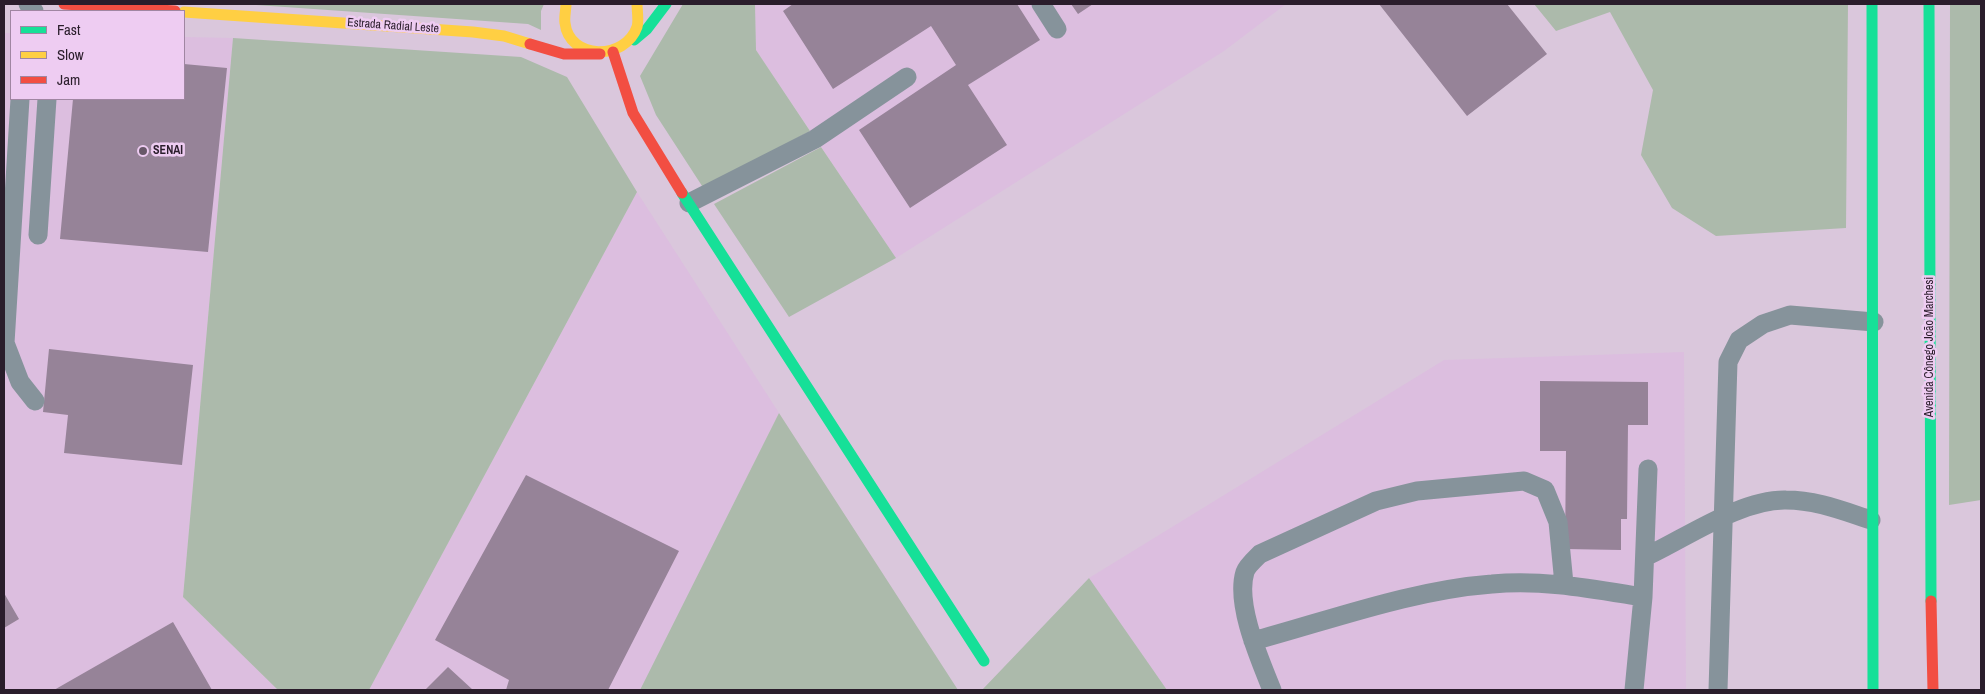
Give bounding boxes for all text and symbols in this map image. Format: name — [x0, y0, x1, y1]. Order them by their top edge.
legend — [10, 10, 185, 100]
street label: Estrada Radial Leste — [347, 16, 439, 36]
text: Fast — [57, 19, 80, 40]
text: Slow — [57, 44, 84, 65]
text: Jam — [57, 69, 80, 90]
place label: SENAI — [153, 144, 183, 158]
marker: SENAI — [137, 145, 149, 157]
street label: Avenida Cônego João Marchesi — [1923, 277, 1937, 417]

